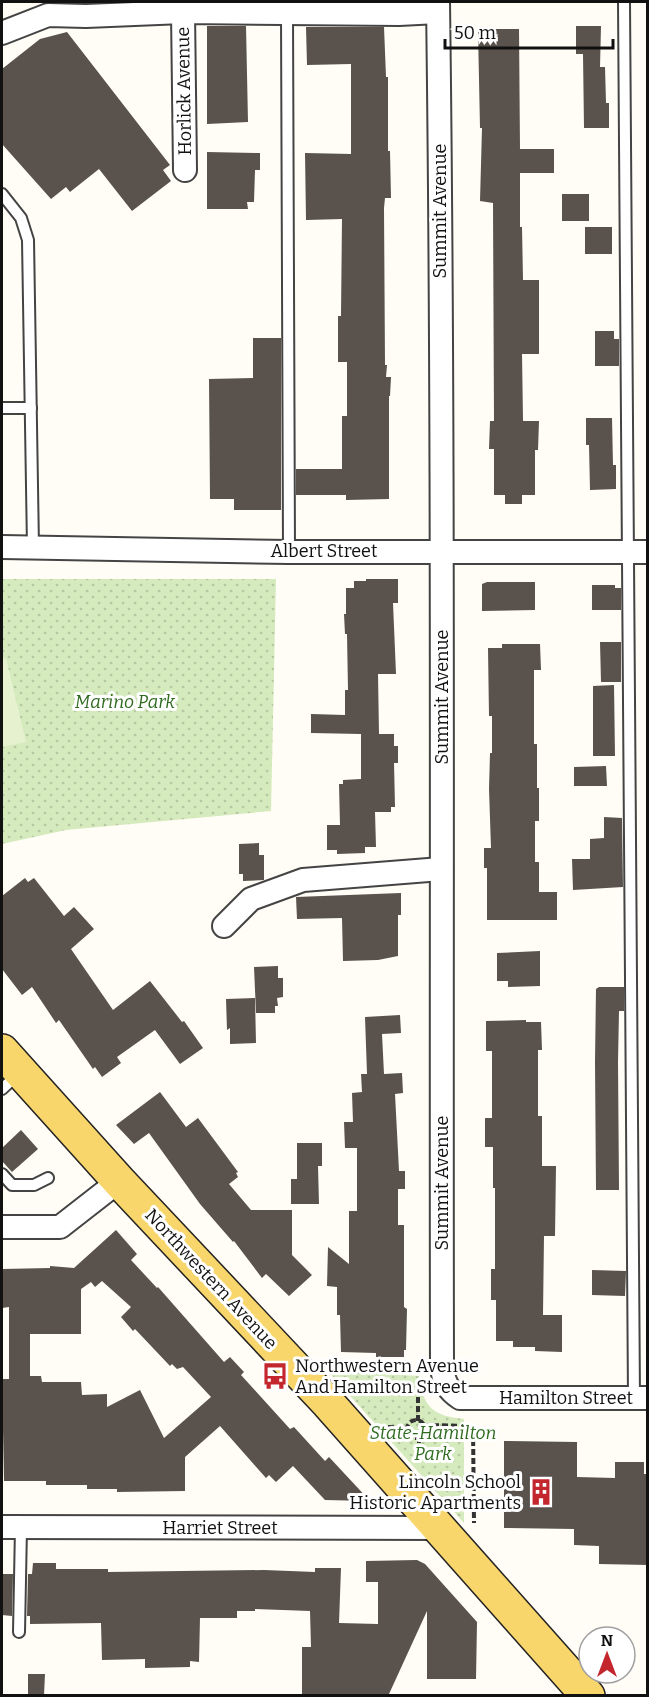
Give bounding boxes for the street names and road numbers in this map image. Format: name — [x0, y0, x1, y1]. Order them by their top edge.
street label: Horlick Avenue — [172, 27, 196, 155]
street label: Summit Avenue — [429, 144, 451, 278]
street label: Albert Street — [271, 540, 378, 562]
street label: Summit Avenue — [431, 630, 453, 764]
street label: Summit Avenue — [431, 1116, 453, 1250]
street label: Northwestern Avenue — [140, 1204, 282, 1354]
street label: Hamilton Street — [499, 1387, 633, 1409]
street label: Harriet Street — [162, 1517, 278, 1539]

